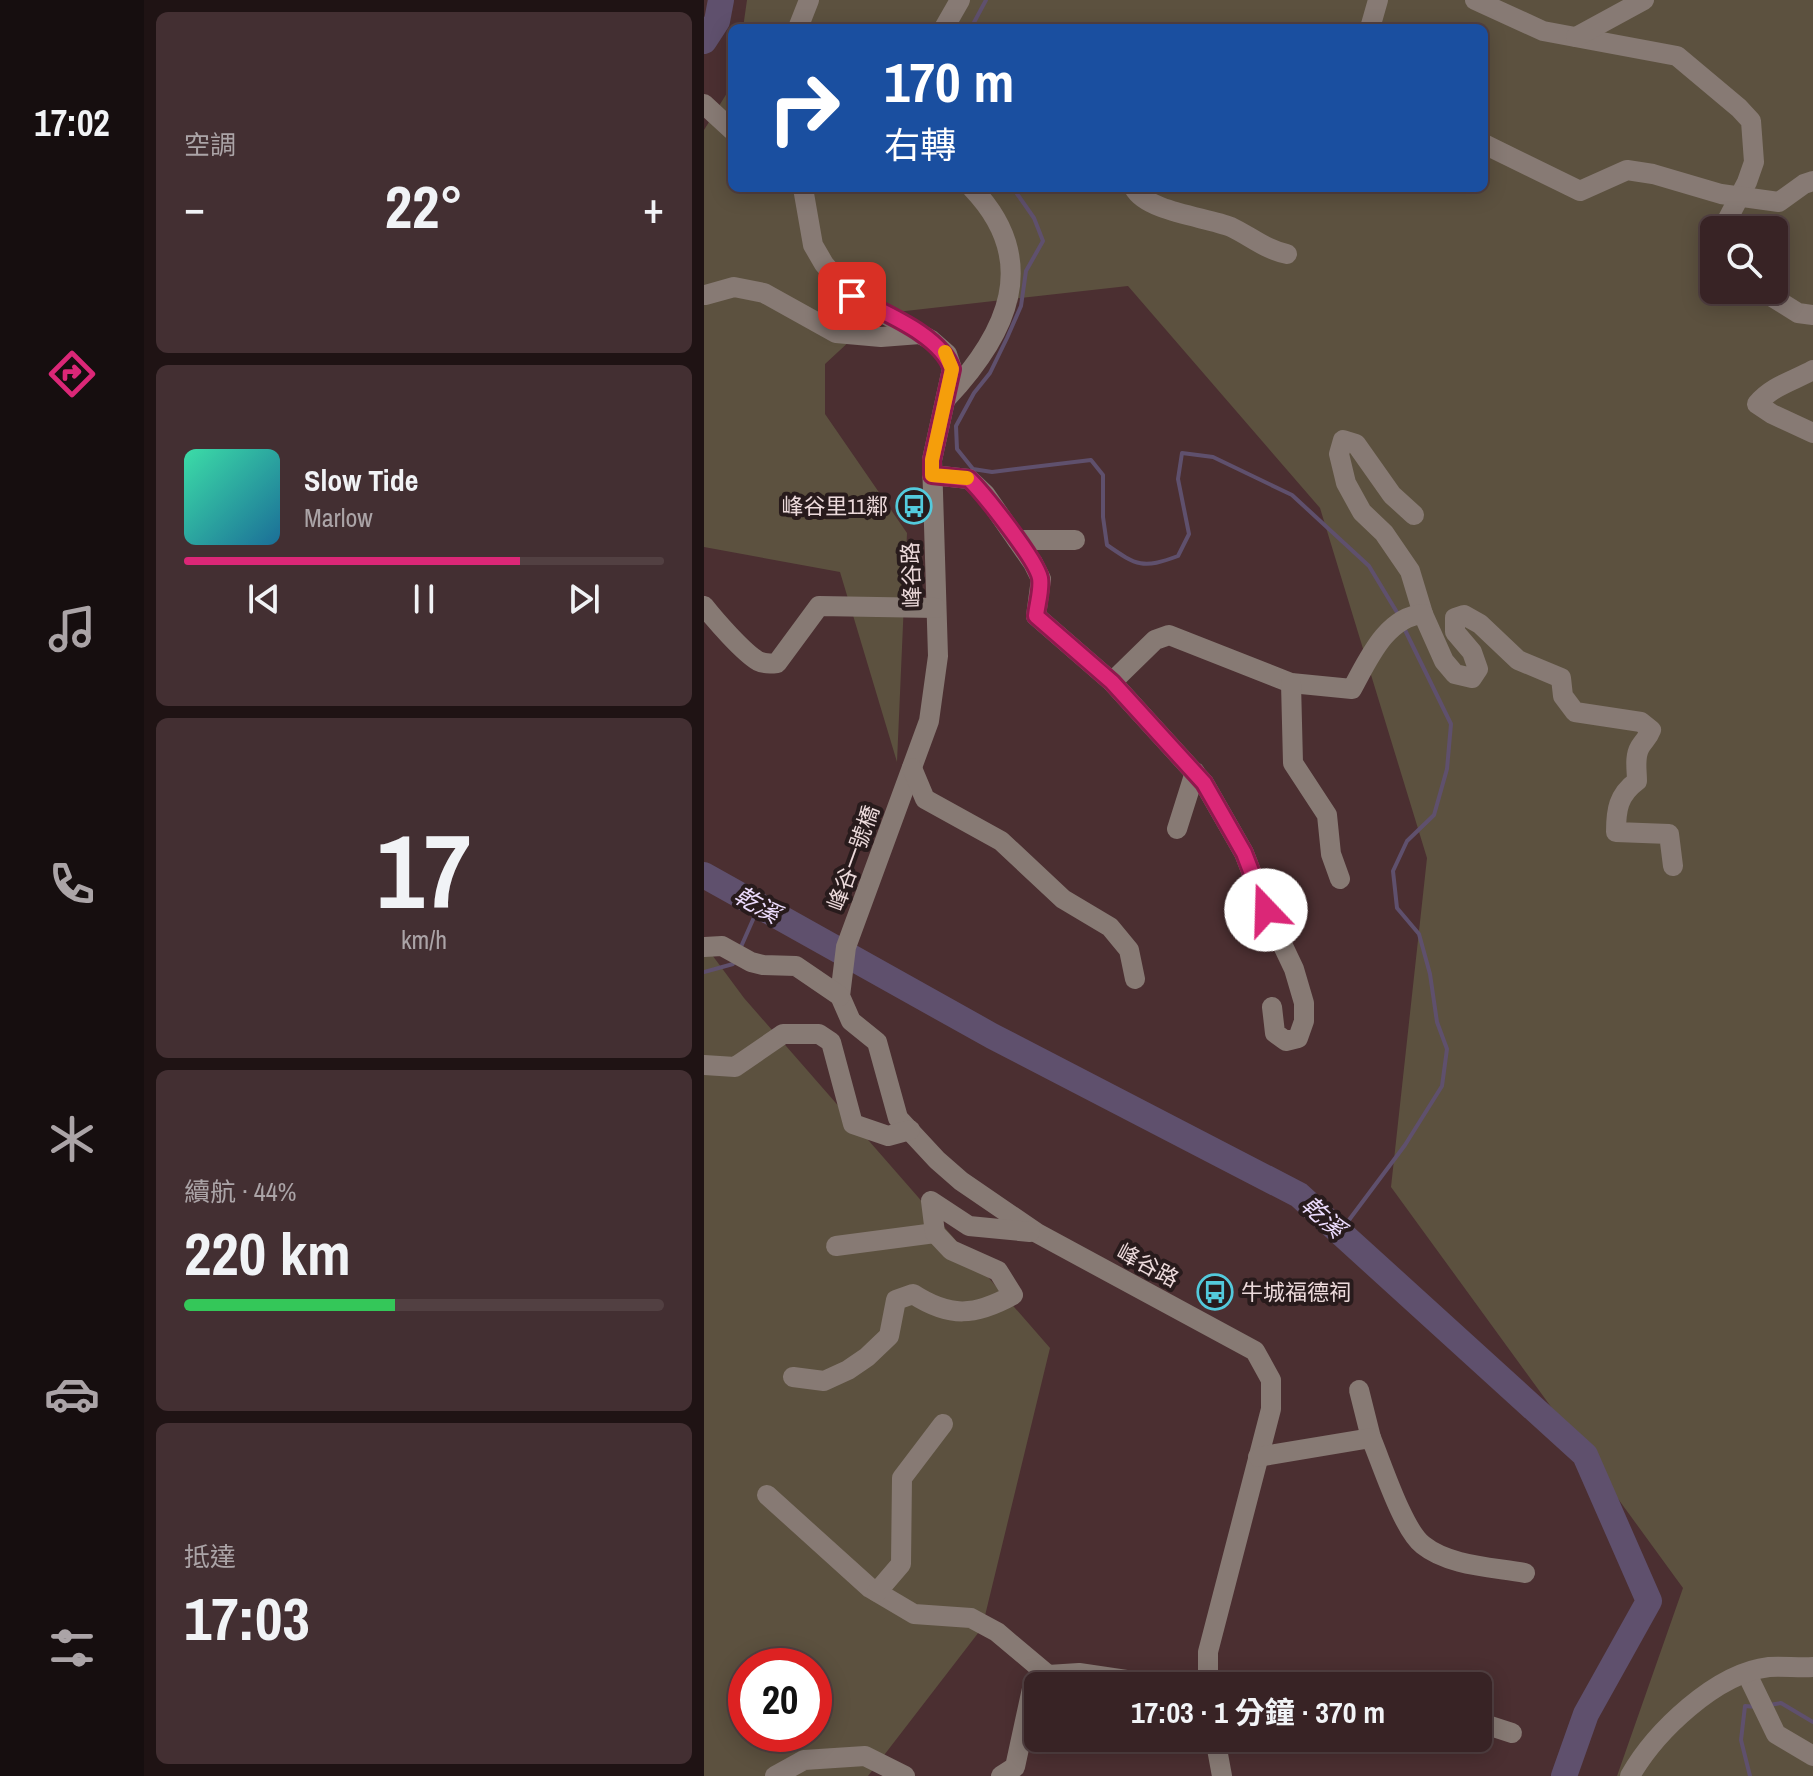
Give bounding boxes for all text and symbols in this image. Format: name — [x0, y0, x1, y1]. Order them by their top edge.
text: 170 m — [884, 44, 1014, 119]
icon: right — [752, 56, 856, 160]
text: 17:02 — [34, 99, 110, 147]
text: 右轉 — [884, 121, 956, 169]
text: 空調 — [184, 127, 236, 162]
text: 22° — [385, 166, 463, 247]
text: − — [184, 177, 205, 237]
text: + — [643, 177, 664, 237]
map controls — [1700, 216, 1788, 304]
button: search — [1700, 216, 1788, 304]
pin — [818, 262, 886, 330]
icon: arrive — [830, 274, 874, 318]
icon: directions — [44, 346, 100, 402]
text: Slow Tide — [304, 460, 418, 500]
bus stop icon: 峰谷里11鄰 — [895, 487, 933, 525]
place label: 峰谷里11鄰 — [781, 491, 888, 521]
text: Marlow — [304, 500, 373, 535]
street label: 峰谷路 — [895, 541, 927, 609]
icon: previous — [242, 577, 286, 621]
icon: pause — [402, 577, 446, 621]
icon: next — [562, 577, 606, 621]
icon: music — [44, 601, 100, 657]
text: 17 — [377, 800, 471, 940]
street label: 峰谷一號橋 — [820, 801, 886, 915]
icon: phone — [44, 856, 100, 912]
position arrow — [1224, 868, 1308, 952]
water label: 乾溪 — [729, 878, 789, 931]
text: km/h — [401, 922, 447, 957]
icon: climate — [44, 1111, 100, 1167]
text: 續航 · 44% — [184, 1174, 296, 1209]
water label: 乾溪 — [1295, 1188, 1354, 1246]
text: 220 km — [184, 1213, 351, 1294]
street label: 峰谷路 — [1112, 1236, 1184, 1294]
bus stop icon: 牛城福德祠 — [1196, 1273, 1234, 1311]
place label: 牛城福德祠 — [1241, 1277, 1351, 1307]
icon: car — [44, 1366, 100, 1422]
text: 抵達 — [184, 1539, 236, 1574]
text: 17:03 — [184, 1578, 310, 1659]
icon: filters — [44, 1620, 100, 1676]
speed limit sign: 20 — [728, 1648, 832, 1752]
text: 17:03 · 1 分鐘 · 370 m — [1131, 1692, 1385, 1732]

